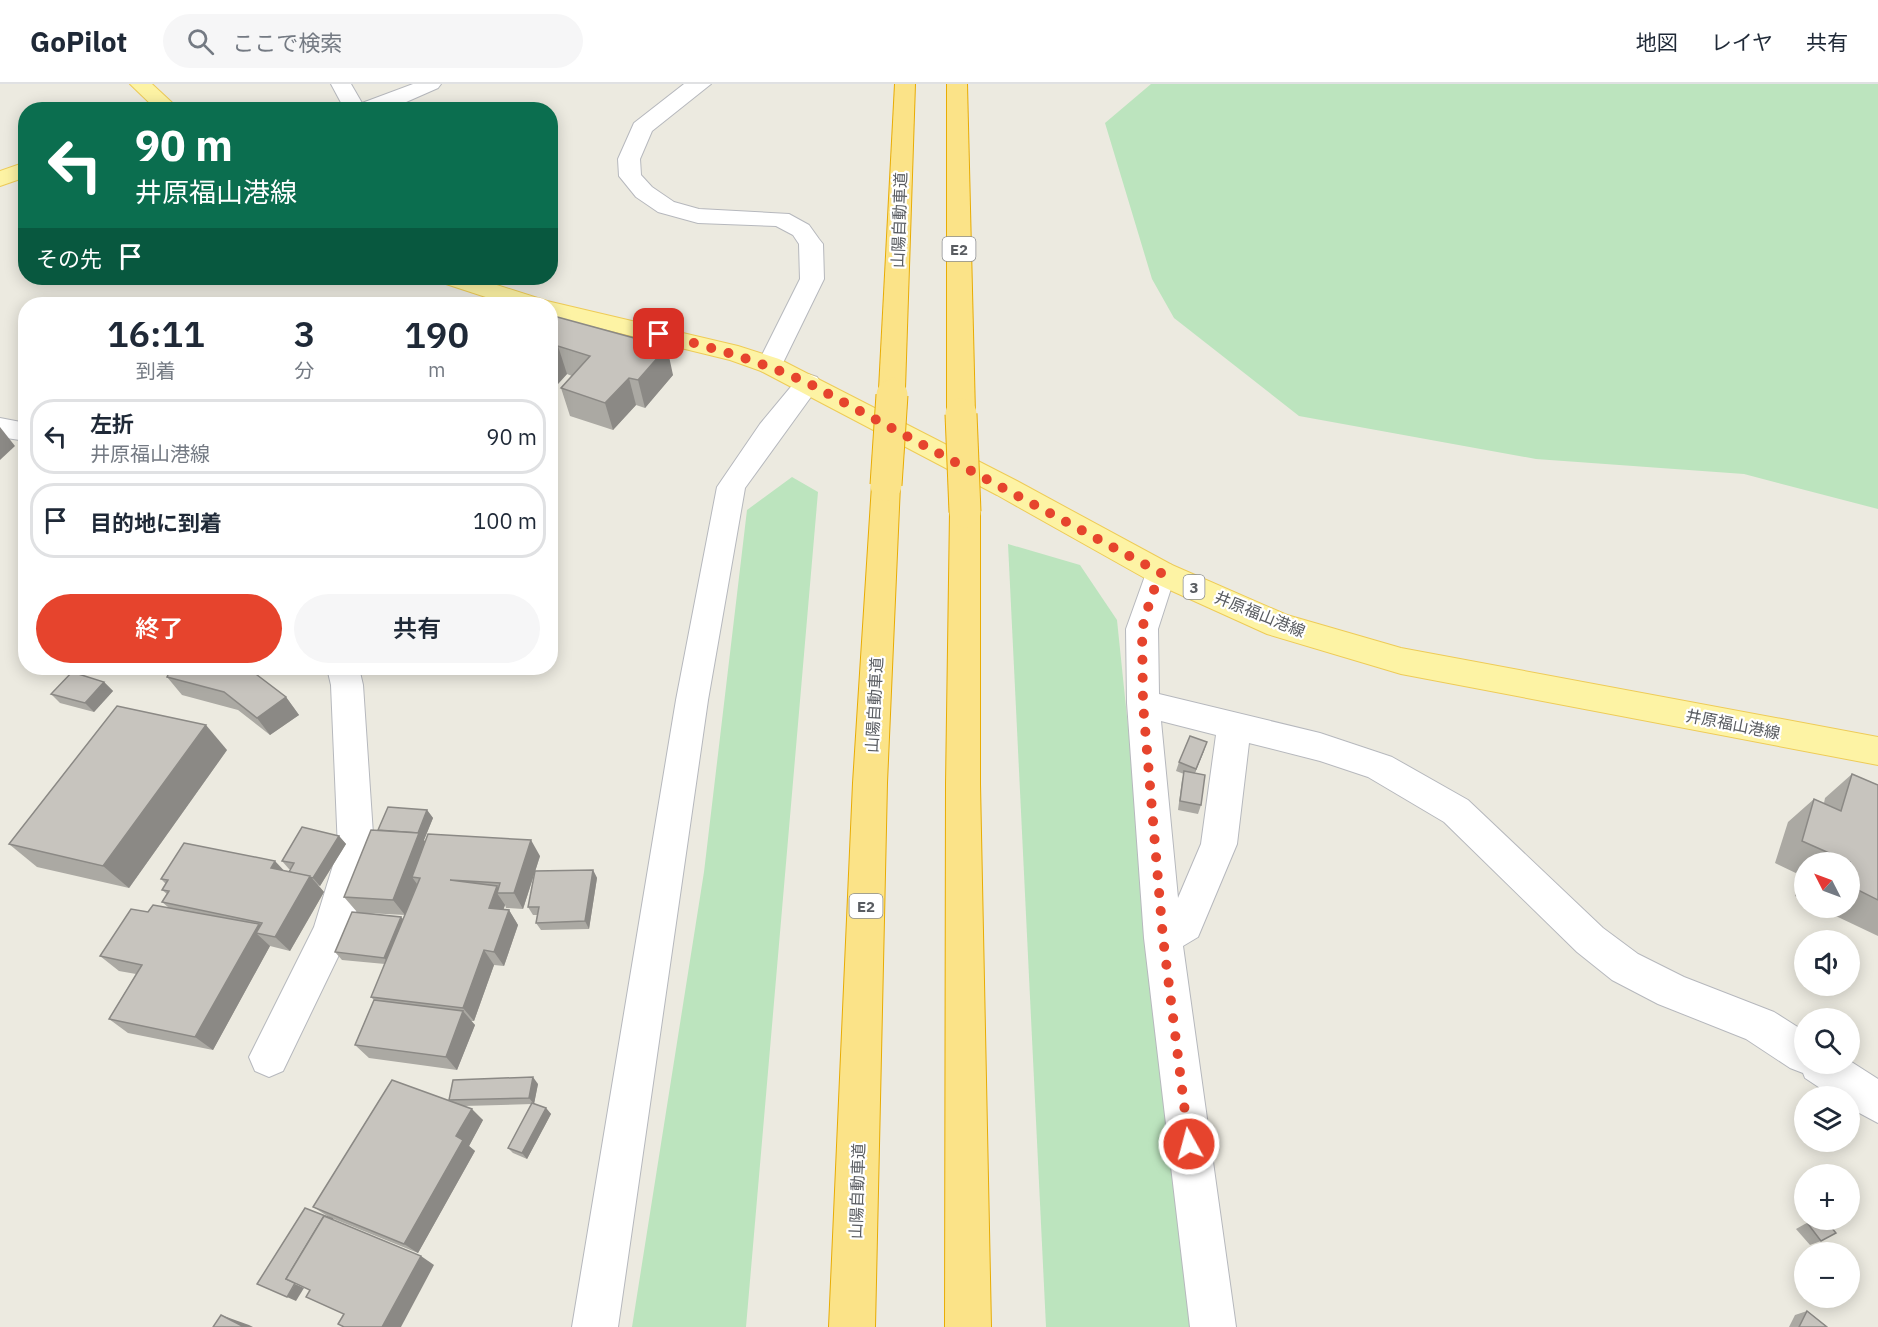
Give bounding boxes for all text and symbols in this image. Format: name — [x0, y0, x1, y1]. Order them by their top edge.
search box — [163, 14, 583, 68]
text: GoPilot — [30, 23, 127, 60]
icon: search — [184, 25, 217, 58]
text: ここで検索 — [232, 28, 342, 57]
text: 地図 — [1636, 28, 1678, 56]
text: レイヤ — [1711, 28, 1773, 56]
text: 共有 — [1806, 28, 1848, 56]
text: 90 m — [135, 118, 233, 173]
icon: left — [36, 126, 114, 204]
street label: 山陽自動車道 — [887, 172, 911, 268]
text: 井原福山港線 — [135, 174, 297, 209]
road number: E2 — [942, 237, 976, 261]
icon: arrive — [114, 240, 147, 273]
text: その先 — [36, 244, 102, 273]
pin — [633, 308, 684, 359]
text: 16:11 — [107, 310, 205, 357]
text: 3 — [294, 310, 315, 357]
text: 190 — [404, 311, 469, 358]
icon: arrive — [642, 317, 675, 350]
text: m — [428, 356, 445, 383]
text: 到着 — [136, 357, 176, 384]
text: 分 — [295, 357, 315, 384]
text: 左折 — [90, 409, 134, 438]
icon: left — [39, 420, 72, 453]
text: 90 m — [486, 422, 537, 451]
text: 井原福山港線 — [90, 440, 210, 467]
icon: arrive — [39, 504, 72, 537]
text: 100 m — [473, 506, 537, 535]
text: 目的地に到着 — [90, 508, 222, 537]
road number: 3 — [1184, 575, 1204, 599]
street label: 井原福山港線 — [1212, 587, 1308, 641]
button: 終了 — [36, 594, 282, 663]
button: 共有 — [294, 594, 540, 663]
street label: 山陽自動車道 — [862, 657, 886, 753]
street label: 井原福山港線 — [1684, 705, 1782, 743]
north arrow — [1794, 852, 1860, 918]
map controls — [1794, 852, 1860, 1308]
road number: E2 — [850, 894, 882, 918]
button: sound — [1794, 930, 1860, 996]
button: search — [1794, 1008, 1860, 1074]
button: layers — [1794, 1086, 1860, 1152]
position arrow — [1157, 1112, 1221, 1176]
street label: 山陽自動車道 — [845, 1143, 869, 1239]
button: + — [1794, 1164, 1860, 1230]
button: − — [1794, 1242, 1860, 1308]

